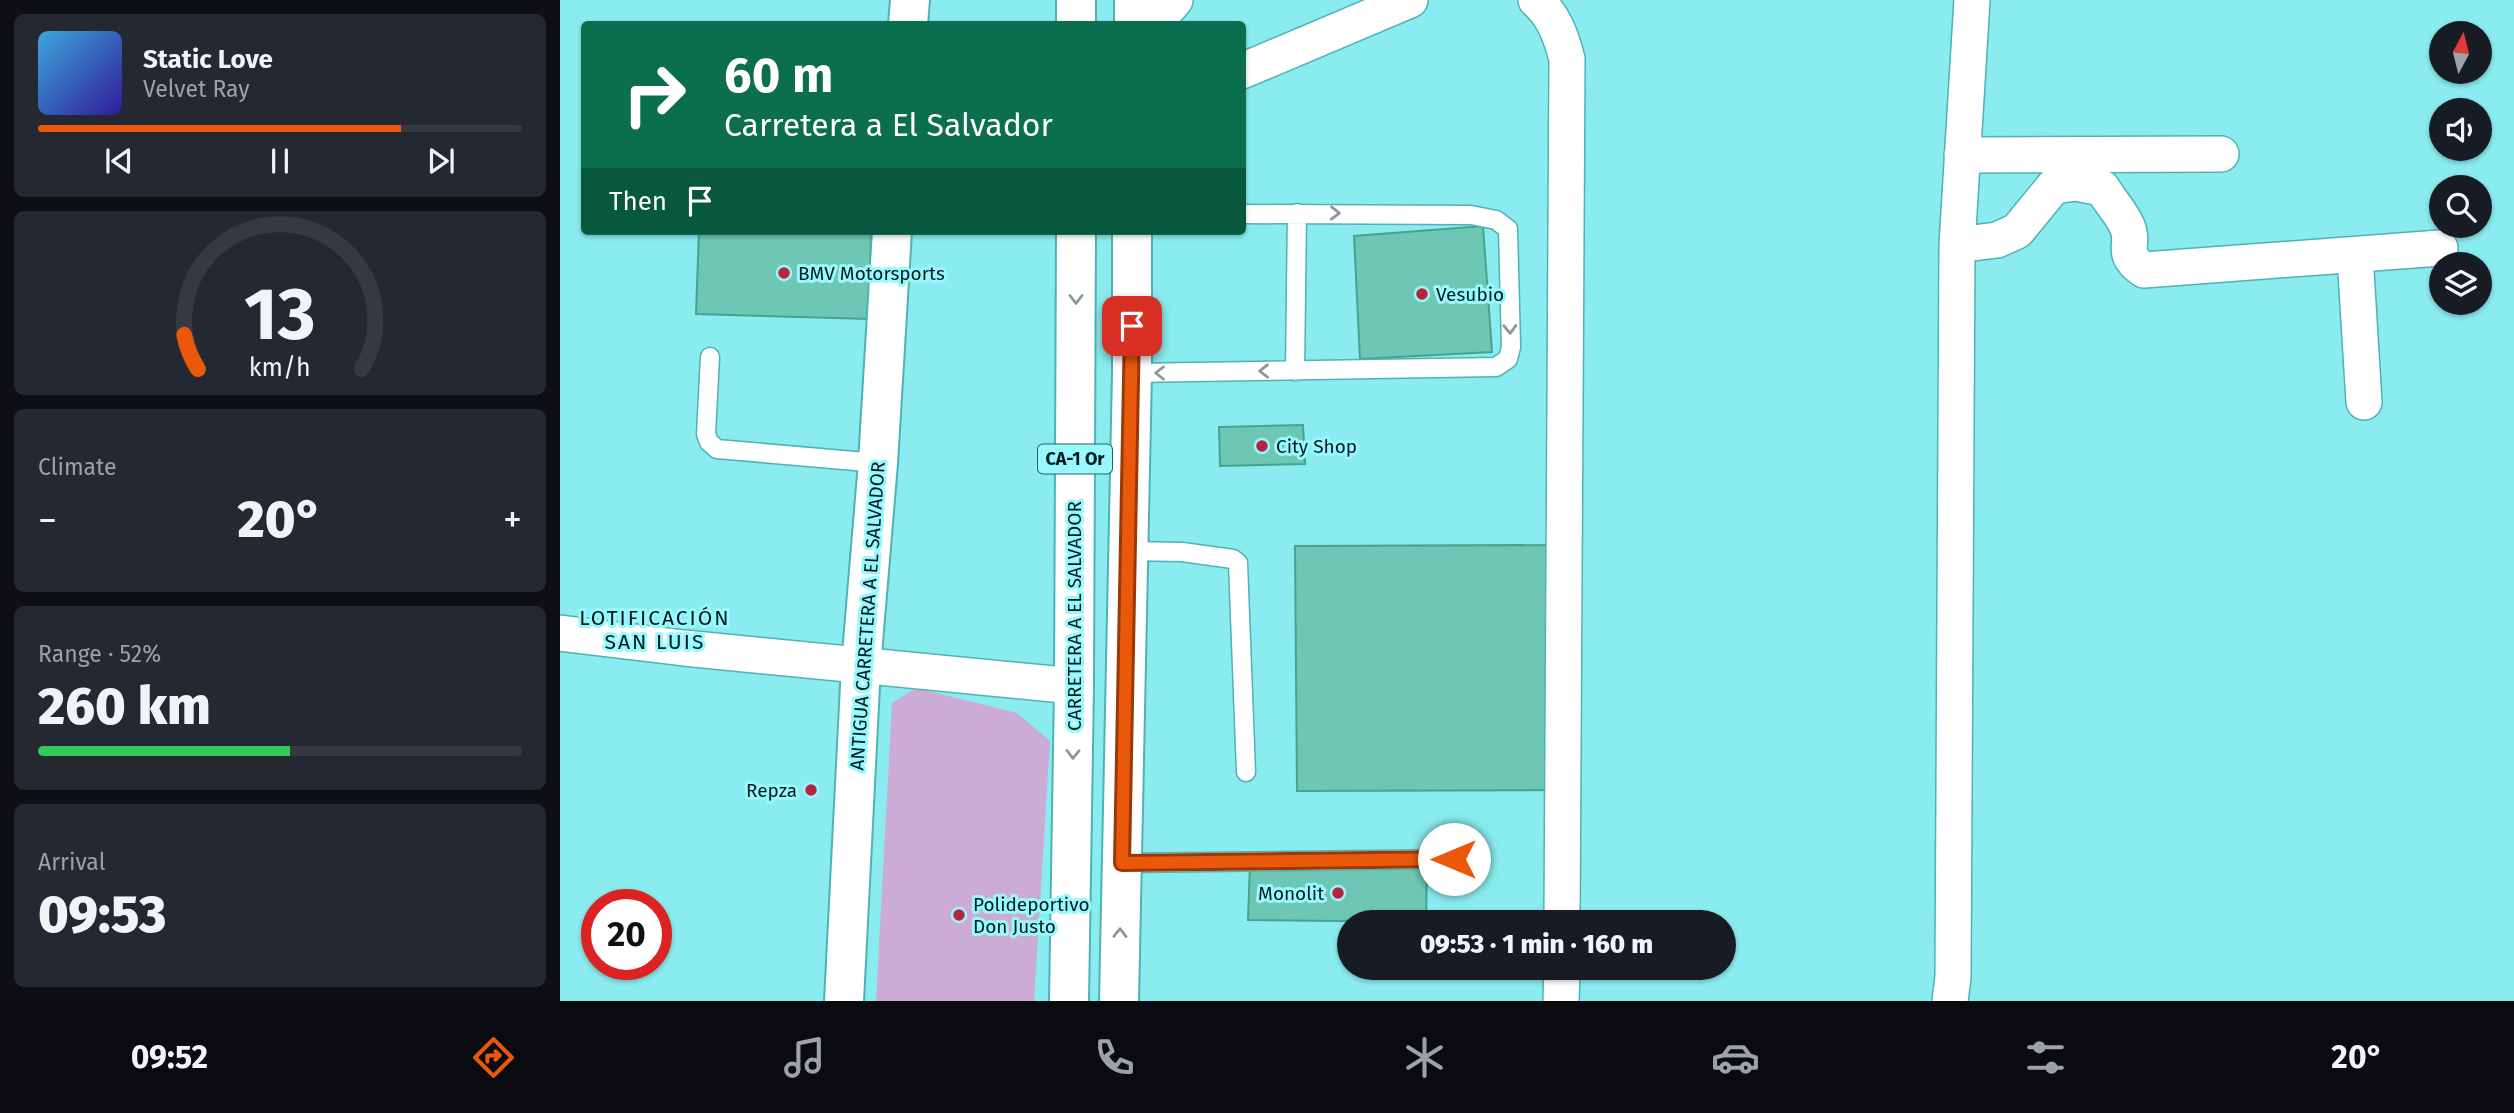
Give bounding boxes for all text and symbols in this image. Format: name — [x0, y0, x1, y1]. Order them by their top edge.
north arrow — [2429, 21, 2492, 84]
map controls — [2429, 21, 2492, 315]
text: Static Love — [143, 44, 273, 75]
text: 60 m — [724, 46, 833, 105]
icon: right — [609, 49, 700, 140]
text: Velvet Ray — [143, 75, 250, 103]
button: sound — [2429, 98, 2492, 161]
text: Carretera a El Salvador — [724, 106, 1053, 144]
icon: previous — [100, 142, 138, 180]
icon: pause — [261, 142, 299, 180]
icon: next — [422, 142, 460, 180]
button: search — [2429, 175, 2492, 238]
icon: arrive — [681, 182, 719, 220]
text: Then — [609, 186, 667, 217]
one-way arrow — [1330, 205, 1341, 221]
button: layers — [2429, 252, 2492, 315]
place label: BMV Motorsports — [798, 262, 945, 285]
marker: BMV Motorsports — [776, 265, 792, 281]
text: 13 — [244, 272, 316, 359]
place label: Vesubio — [1436, 283, 1504, 306]
marker: Vesubio — [1414, 286, 1430, 302]
one-way arrow — [1068, 294, 1084, 305]
pin — [1102, 296, 1162, 356]
icon: arrive — [1113, 307, 1151, 345]
one-way arrow — [1503, 324, 1518, 335]
text: km/h — [249, 353, 311, 383]
one-way arrow — [1258, 363, 1269, 379]
one-way arrow — [1154, 365, 1165, 381]
place label: City Shop — [1276, 435, 1357, 458]
marker: City Shop — [1254, 438, 1270, 454]
road number: CA-1 Or — [1038, 444, 1112, 474]
text: Climate — [38, 453, 117, 481]
street label: ANTIGUA CARRETERA A EL SALVADOR — [845, 460, 890, 771]
text: 20° — [237, 488, 323, 551]
text: − — [38, 497, 57, 543]
text: + — [503, 497, 522, 543]
street label: CARRETERA A EL SALVADOR — [1063, 501, 1086, 731]
district label: LOTIFICACIÓN SAN LUIS — [579, 605, 731, 655]
text: Range · 52% — [38, 640, 161, 668]
text: 260 km — [38, 675, 211, 738]
one-way arrow — [1065, 750, 1081, 760]
place label: Repza — [746, 779, 797, 802]
marker: Repza — [803, 782, 819, 798]
position arrow — [1417, 822, 1491, 896]
text: Arrival — [38, 848, 105, 876]
place label: Monolit — [1258, 882, 1324, 905]
text: 09:53 — [38, 883, 166, 946]
marker: Monolit — [1330, 885, 1346, 901]
speed limit sign: 20 — [581, 889, 672, 980]
place label: Polideportivo Don Justo — [973, 893, 1090, 938]
marker: Polideportivo Don Justo — [951, 907, 967, 923]
one-way arrow — [1112, 927, 1128, 938]
text: 09:53 · 1 min · 160 m — [1420, 929, 1653, 960]
icon: directions — [469, 1033, 518, 1082]
icon: music — [780, 1033, 829, 1082]
icon: phone — [1090, 1033, 1139, 1082]
icon: climate — [1400, 1033, 1449, 1082]
icon: car — [1711, 1033, 1760, 1082]
icon: filters — [2021, 1033, 2070, 1082]
text: 09:52 — [131, 1038, 208, 1076]
text: 20° — [2331, 1038, 2383, 1076]

